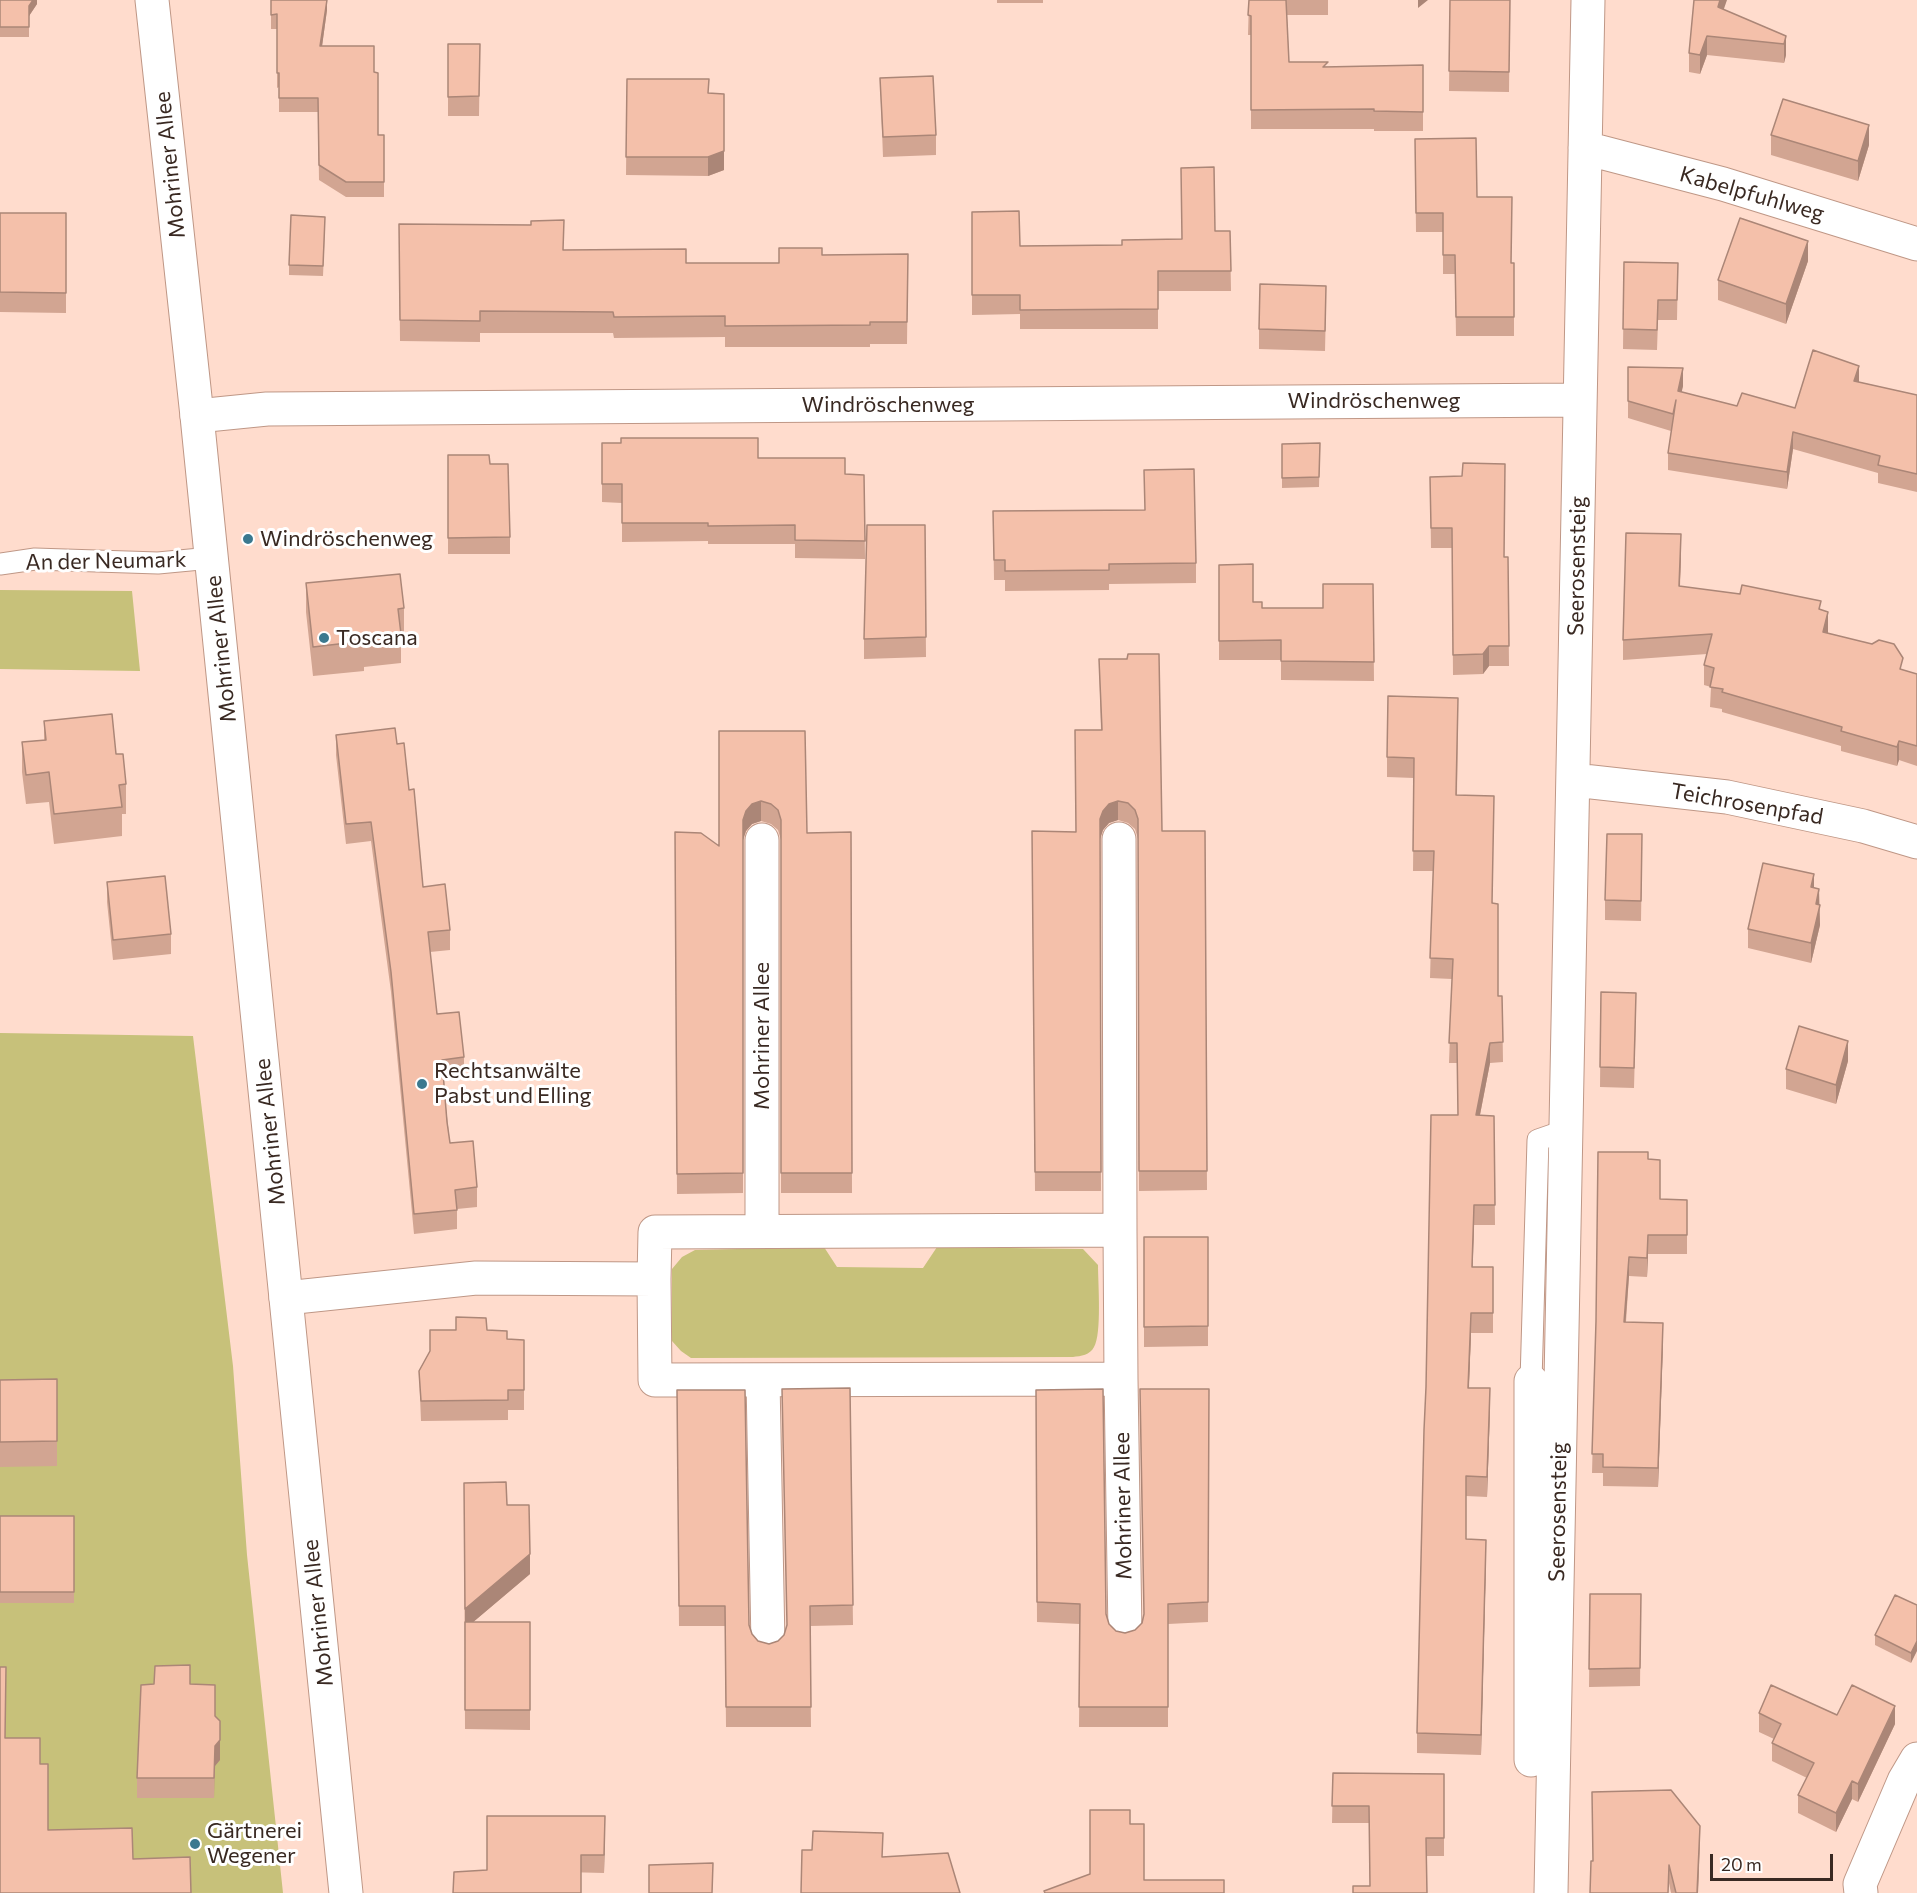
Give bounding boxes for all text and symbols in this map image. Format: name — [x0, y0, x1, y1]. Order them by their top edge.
street label: Mohriner Allee — [149, 90, 191, 240]
street label: Kabelpfuhlweg — [1677, 161, 1827, 227]
street label: Windröschenweg — [1288, 388, 1460, 414]
street label: Windröschenweg — [802, 392, 974, 418]
street label: Seerosensteig — [1563, 496, 1591, 636]
place label: Windröschenweg — [260, 526, 433, 552]
marker: Windröschenweg — [241, 532, 255, 546]
street label: An der Neumark — [25, 546, 187, 576]
street label: Mohriner Allee — [200, 574, 242, 724]
place label: Toscana — [336, 625, 418, 651]
marker: Toscana — [317, 631, 331, 645]
street label: Teichrosenpfad — [1669, 778, 1825, 830]
street label: Mohriner Allee — [749, 962, 775, 1110]
street label: Mohriner Allee — [249, 1057, 291, 1207]
place label: Rechtsanwälte Pabst und Elling — [434, 1058, 592, 1110]
marker: Rechtsanwälte Pabst und Elling — [415, 1077, 429, 1091]
street label: Mohriner Allee — [1109, 1432, 1137, 1580]
street label: Seerosensteig — [1544, 1442, 1572, 1582]
street label: Mohriner Allee — [297, 1538, 339, 1688]
place label: Gärtnerei Wegener — [207, 1818, 302, 1870]
marker: Gärtnerei Wegener — [188, 1837, 202, 1851]
scale bar — [1713, 1842, 1836, 1880]
text: 20 m — [1721, 1853, 1762, 1875]

